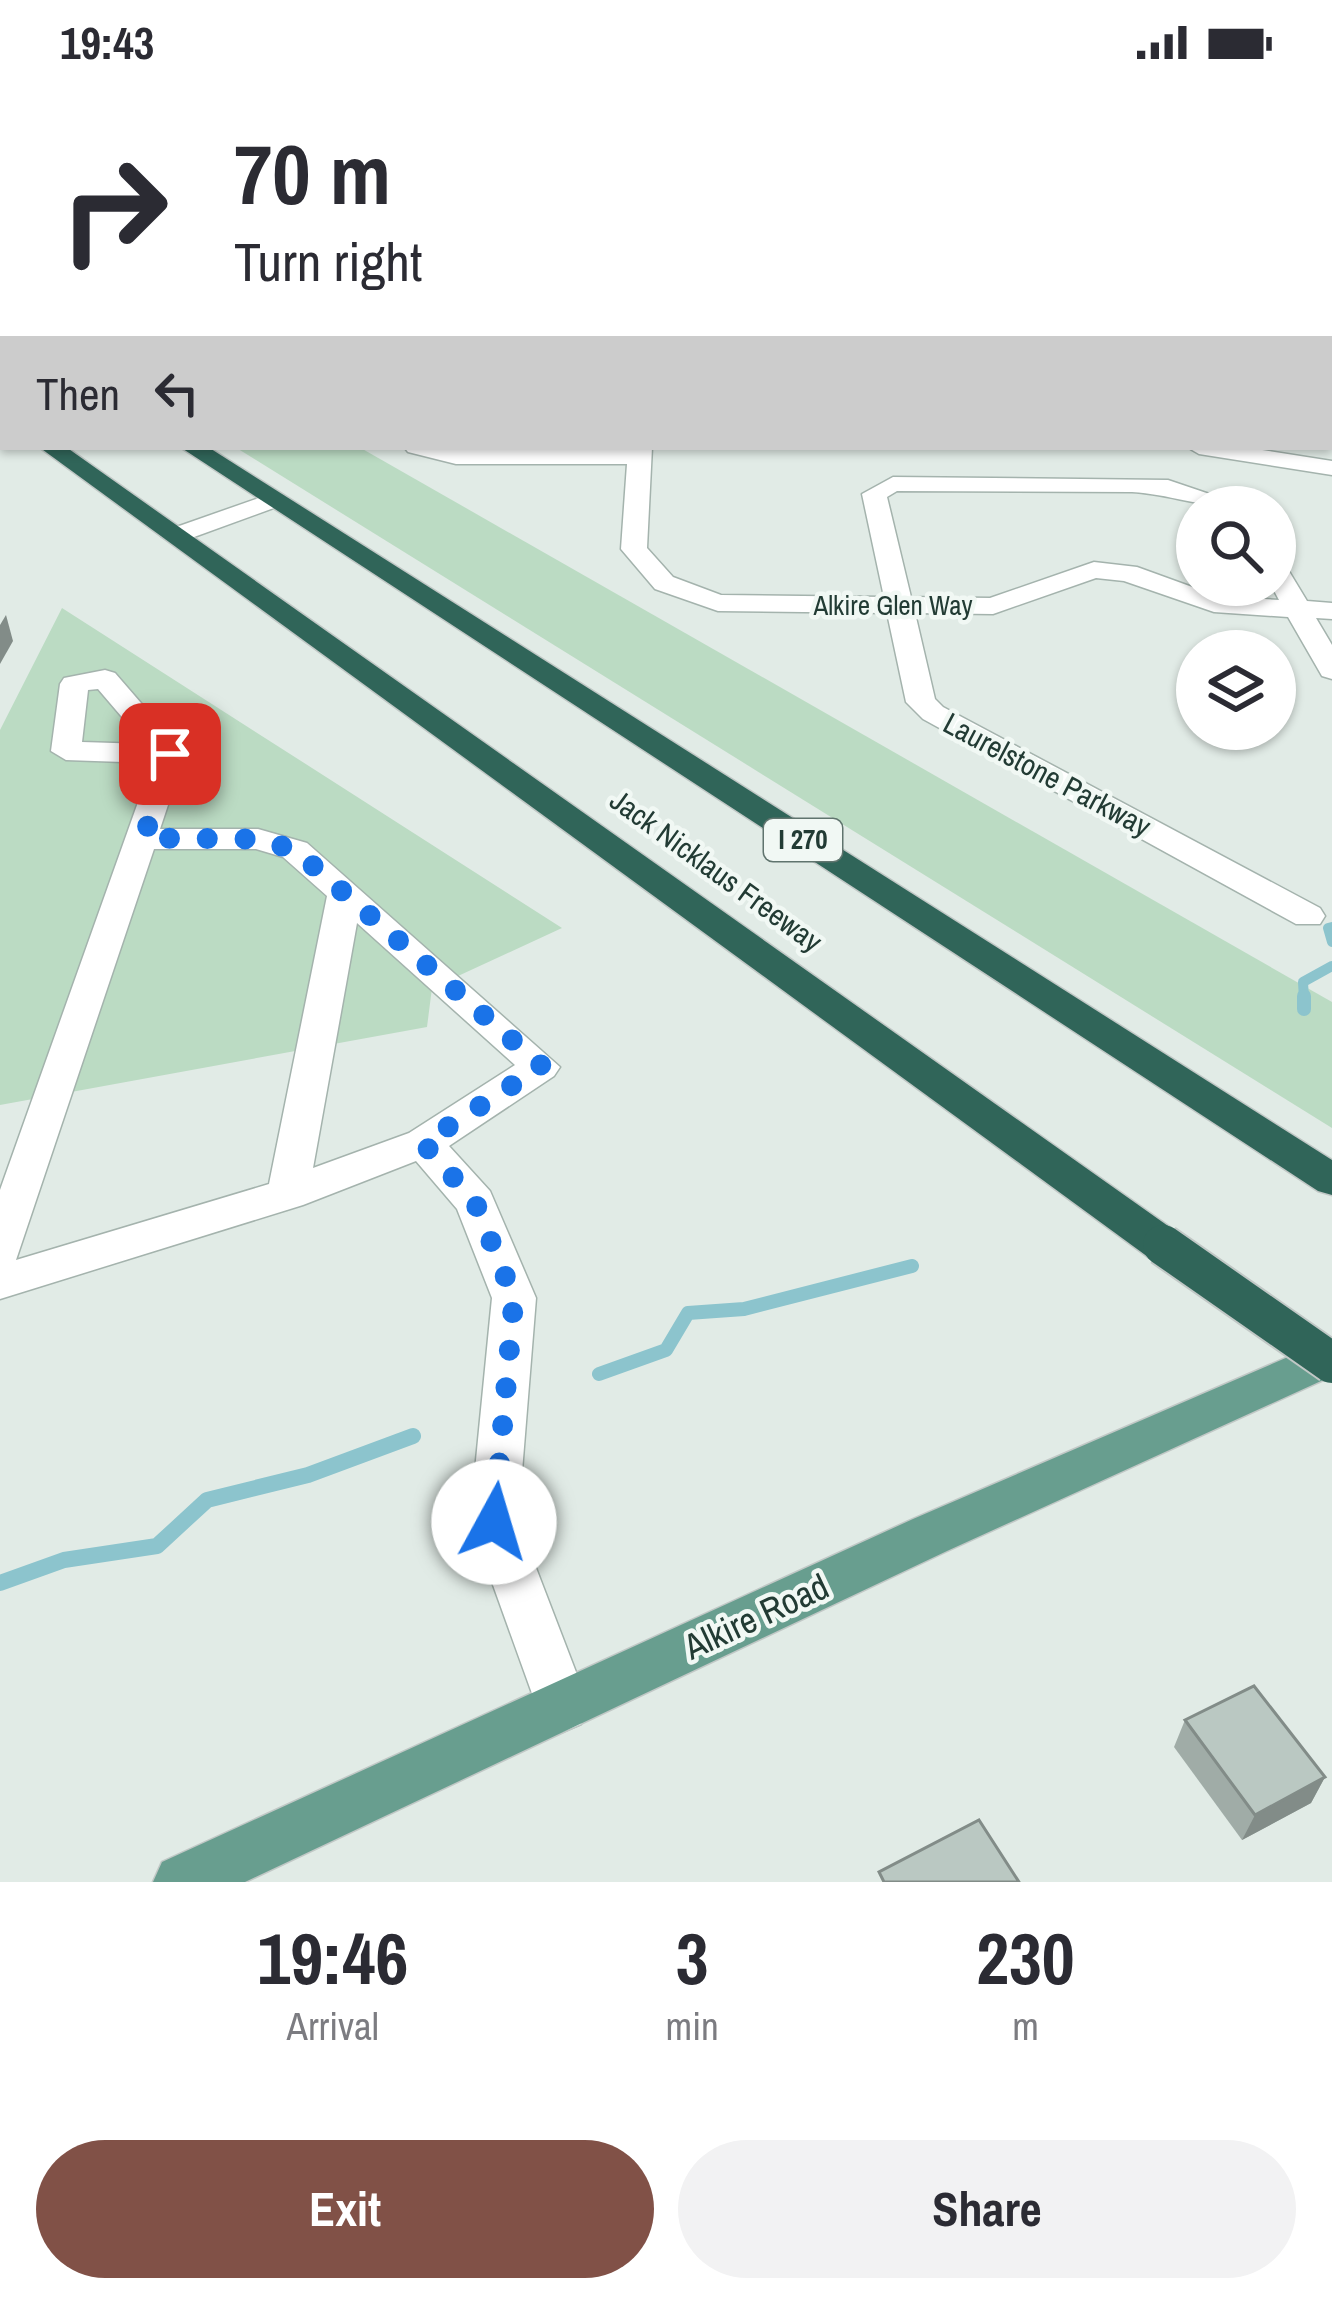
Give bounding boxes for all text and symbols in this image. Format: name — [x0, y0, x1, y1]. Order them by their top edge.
text: 19:43 — [60, 12, 154, 73]
text: 70 m — [234, 117, 391, 230]
icon: right — [36, 132, 192, 288]
text: Turn right — [234, 225, 422, 298]
icon: left — [144, 360, 210, 426]
text: Then — [36, 363, 120, 424]
map controls — [1176, 486, 1296, 750]
button: search — [1176, 486, 1296, 606]
street label: Alkire Glen Way — [812, 587, 973, 623]
button: layers — [1176, 630, 1296, 750]
pin — [119, 703, 221, 805]
street label: Laurelstone Parkway — [937, 703, 1159, 846]
icon: arrive — [137, 721, 203, 787]
street label: Jack Nicklaus Freeway — [603, 780, 831, 961]
road number: I 270 — [764, 819, 842, 861]
position arrow — [431, 1459, 557, 1585]
street label: Alkire Road — [675, 1562, 836, 1671]
text: 19:46 — [257, 1909, 408, 2006]
text: 3 — [676, 1909, 709, 2006]
text: 230 — [976, 1909, 1075, 2006]
text: Arrival — [287, 2000, 379, 2052]
text: min — [666, 2000, 719, 2052]
text: m — [1012, 2000, 1039, 2052]
button: Exit — [36, 2140, 654, 2278]
button: Share — [678, 2140, 1296, 2278]

